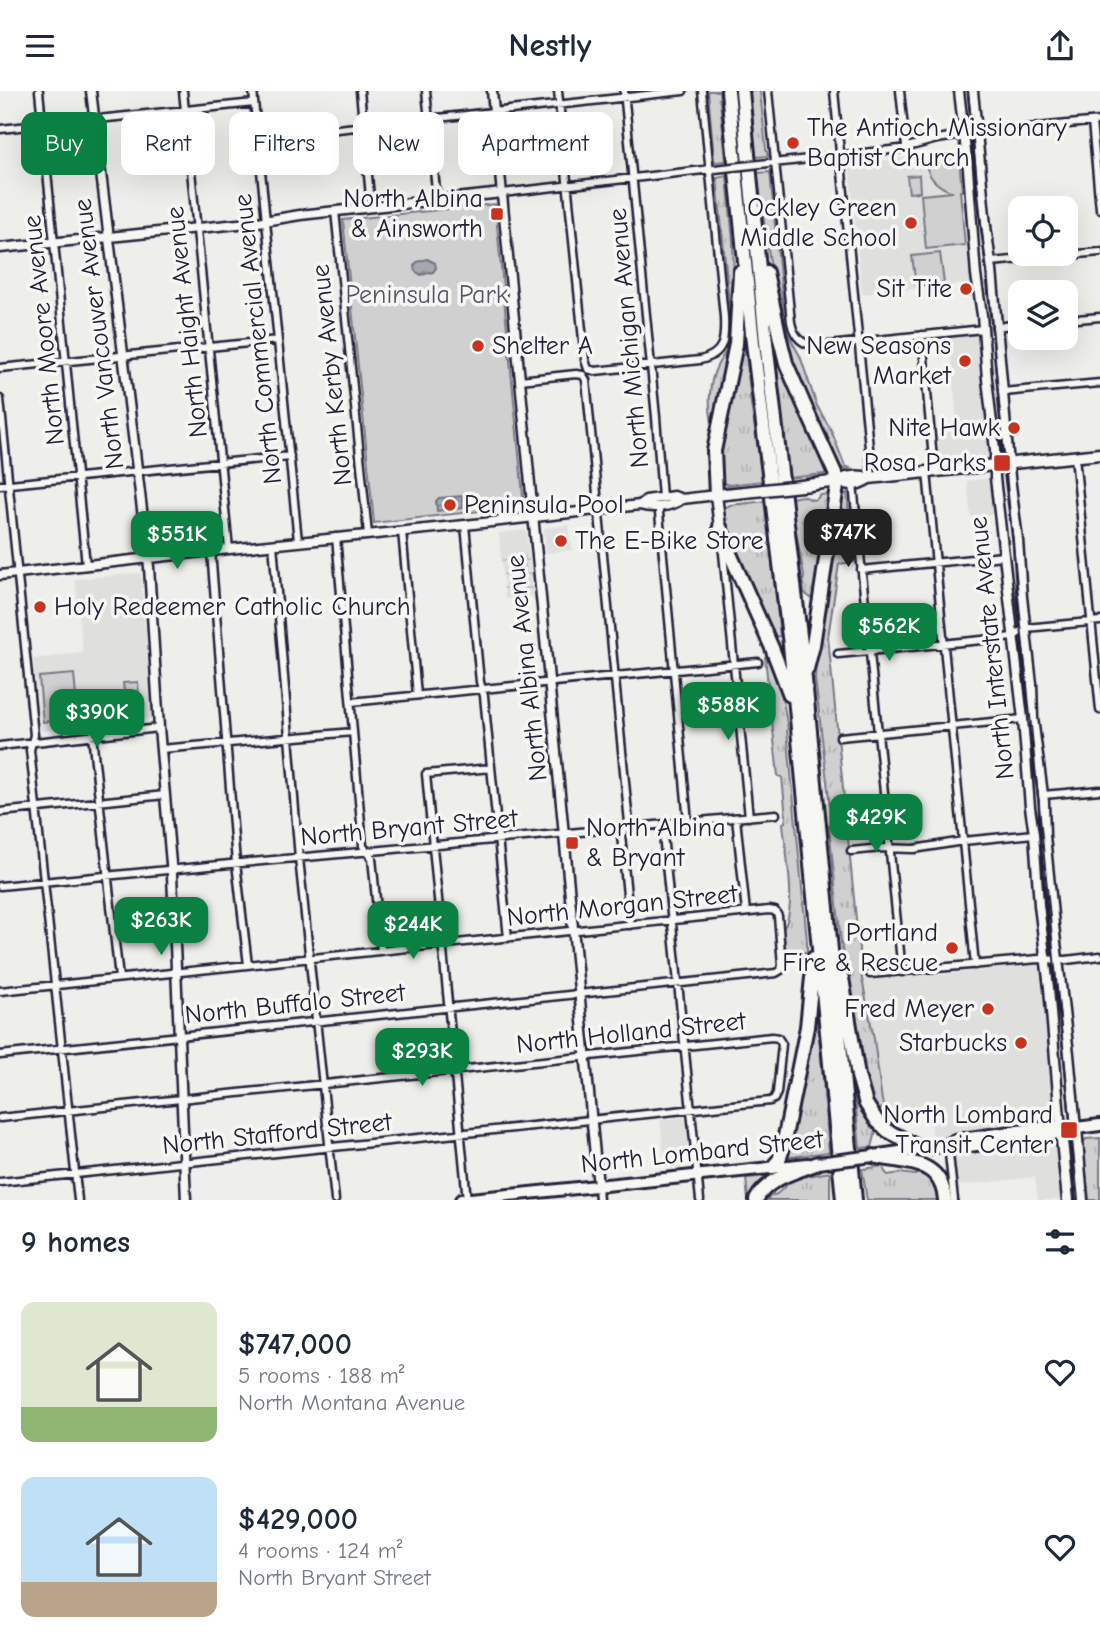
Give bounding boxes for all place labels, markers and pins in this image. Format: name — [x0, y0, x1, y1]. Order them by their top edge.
place label: The Antioch Missionary Baptist Church — [807, 113, 1067, 173]
marker: The Antioch Missionary Baptist Church — [785, 135, 801, 151]
place label: North Albina & Ainsworth — [343, 184, 483, 244]
place label: Ockley Green Middle School — [740, 193, 897, 253]
marker: North Albina & Ainsworth — [489, 206, 505, 222]
marker: Ockley Green Middle School — [903, 215, 919, 231]
place label: Sit Tite — [876, 274, 952, 304]
marker: Sit Tite — [958, 281, 974, 297]
place label: Shelter A — [492, 331, 593, 361]
place label: New Seasons Market — [806, 331, 953, 391]
marker: Shelter A — [470, 338, 486, 354]
marker: New Seasons Market — [957, 353, 973, 369]
place label: Nite Hawk — [888, 413, 1000, 443]
marker: Nite Hawk — [1006, 420, 1022, 436]
place label: Rosa Parks — [864, 448, 986, 478]
marker: Rosa Parks — [992, 453, 1012, 473]
place label: Peninsula Pool — [464, 490, 624, 520]
marker: Peninsula Pool — [442, 497, 458, 513]
pin: $747K — [799, 510, 897, 569]
pin: $551K — [128, 511, 226, 571]
place label: The E-Bike Store — [575, 526, 764, 556]
marker: The E-Bike Store — [553, 533, 569, 549]
place label: Holy Redeemer Catholic Church — [54, 592, 411, 622]
marker: Holy Redeemer Catholic Church — [32, 599, 48, 615]
pin: $562K — [840, 603, 938, 663]
pin: $588K — [679, 683, 777, 742]
pin: $390K — [48, 689, 146, 749]
pin: $429K — [827, 795, 925, 854]
place label: North Albina & Bryant — [586, 813, 726, 873]
marker: North Albina & Bryant — [564, 835, 580, 851]
pin: $263K — [112, 897, 210, 957]
pin: $244K — [364, 901, 462, 961]
place label: Portland Fire & Rescue — [782, 918, 938, 978]
marker: Portland Fire & Rescue — [944, 940, 960, 956]
place label: Fred Meyer — [844, 994, 975, 1024]
marker: Fred Meyer — [980, 1001, 996, 1017]
pin: $293K — [373, 1028, 471, 1088]
place label: Starbucks — [899, 1028, 1007, 1058]
marker: Starbucks — [1013, 1035, 1029, 1051]
place label: North Lombard Transit Center — [883, 1100, 1054, 1160]
marker: North Lombard Transit Center — [1059, 1120, 1079, 1140]

